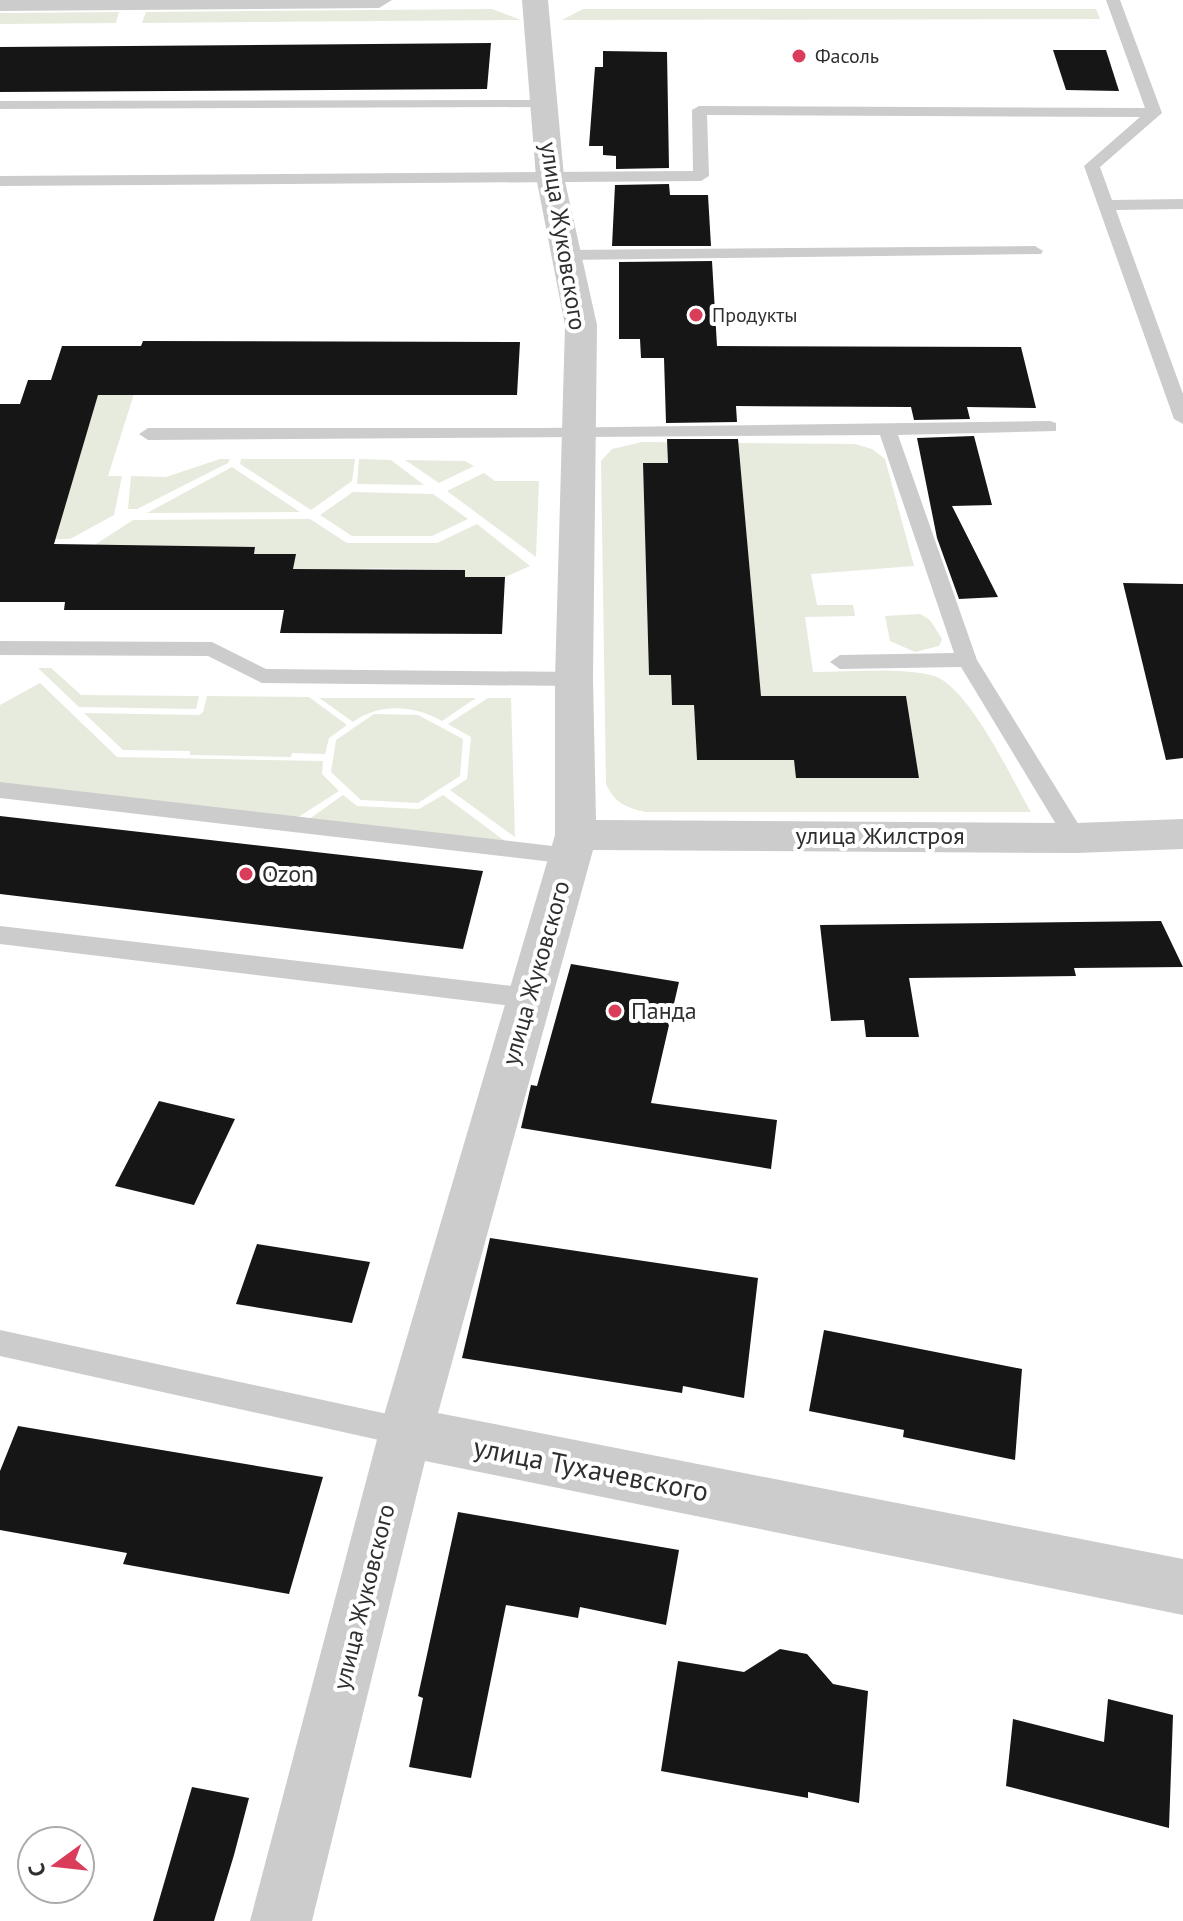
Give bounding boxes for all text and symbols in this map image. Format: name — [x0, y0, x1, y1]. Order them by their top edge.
place label: Фасоль — [815, 43, 879, 69]
marker: Фасоль — [790, 47, 808, 65]
street label: улица Жуковского — [533, 140, 594, 332]
place label: Продукты — [712, 302, 797, 328]
marker: Продукты — [687, 306, 705, 324]
street label: улица Жилстроя — [795, 820, 965, 851]
place label: Ozon — [262, 858, 314, 889]
marker: Ozon — [237, 865, 255, 883]
street label: улица Жуковского — [494, 877, 577, 1069]
place label: Панда — [631, 995, 697, 1026]
marker: Панда — [606, 1002, 624, 1020]
street label: улица Тухачевского — [470, 1428, 712, 1509]
street label: улица Жуковского — [325, 1501, 402, 1693]
north arrow — [16, 1825, 96, 1905]
text: С — [22, 1861, 52, 1880]

